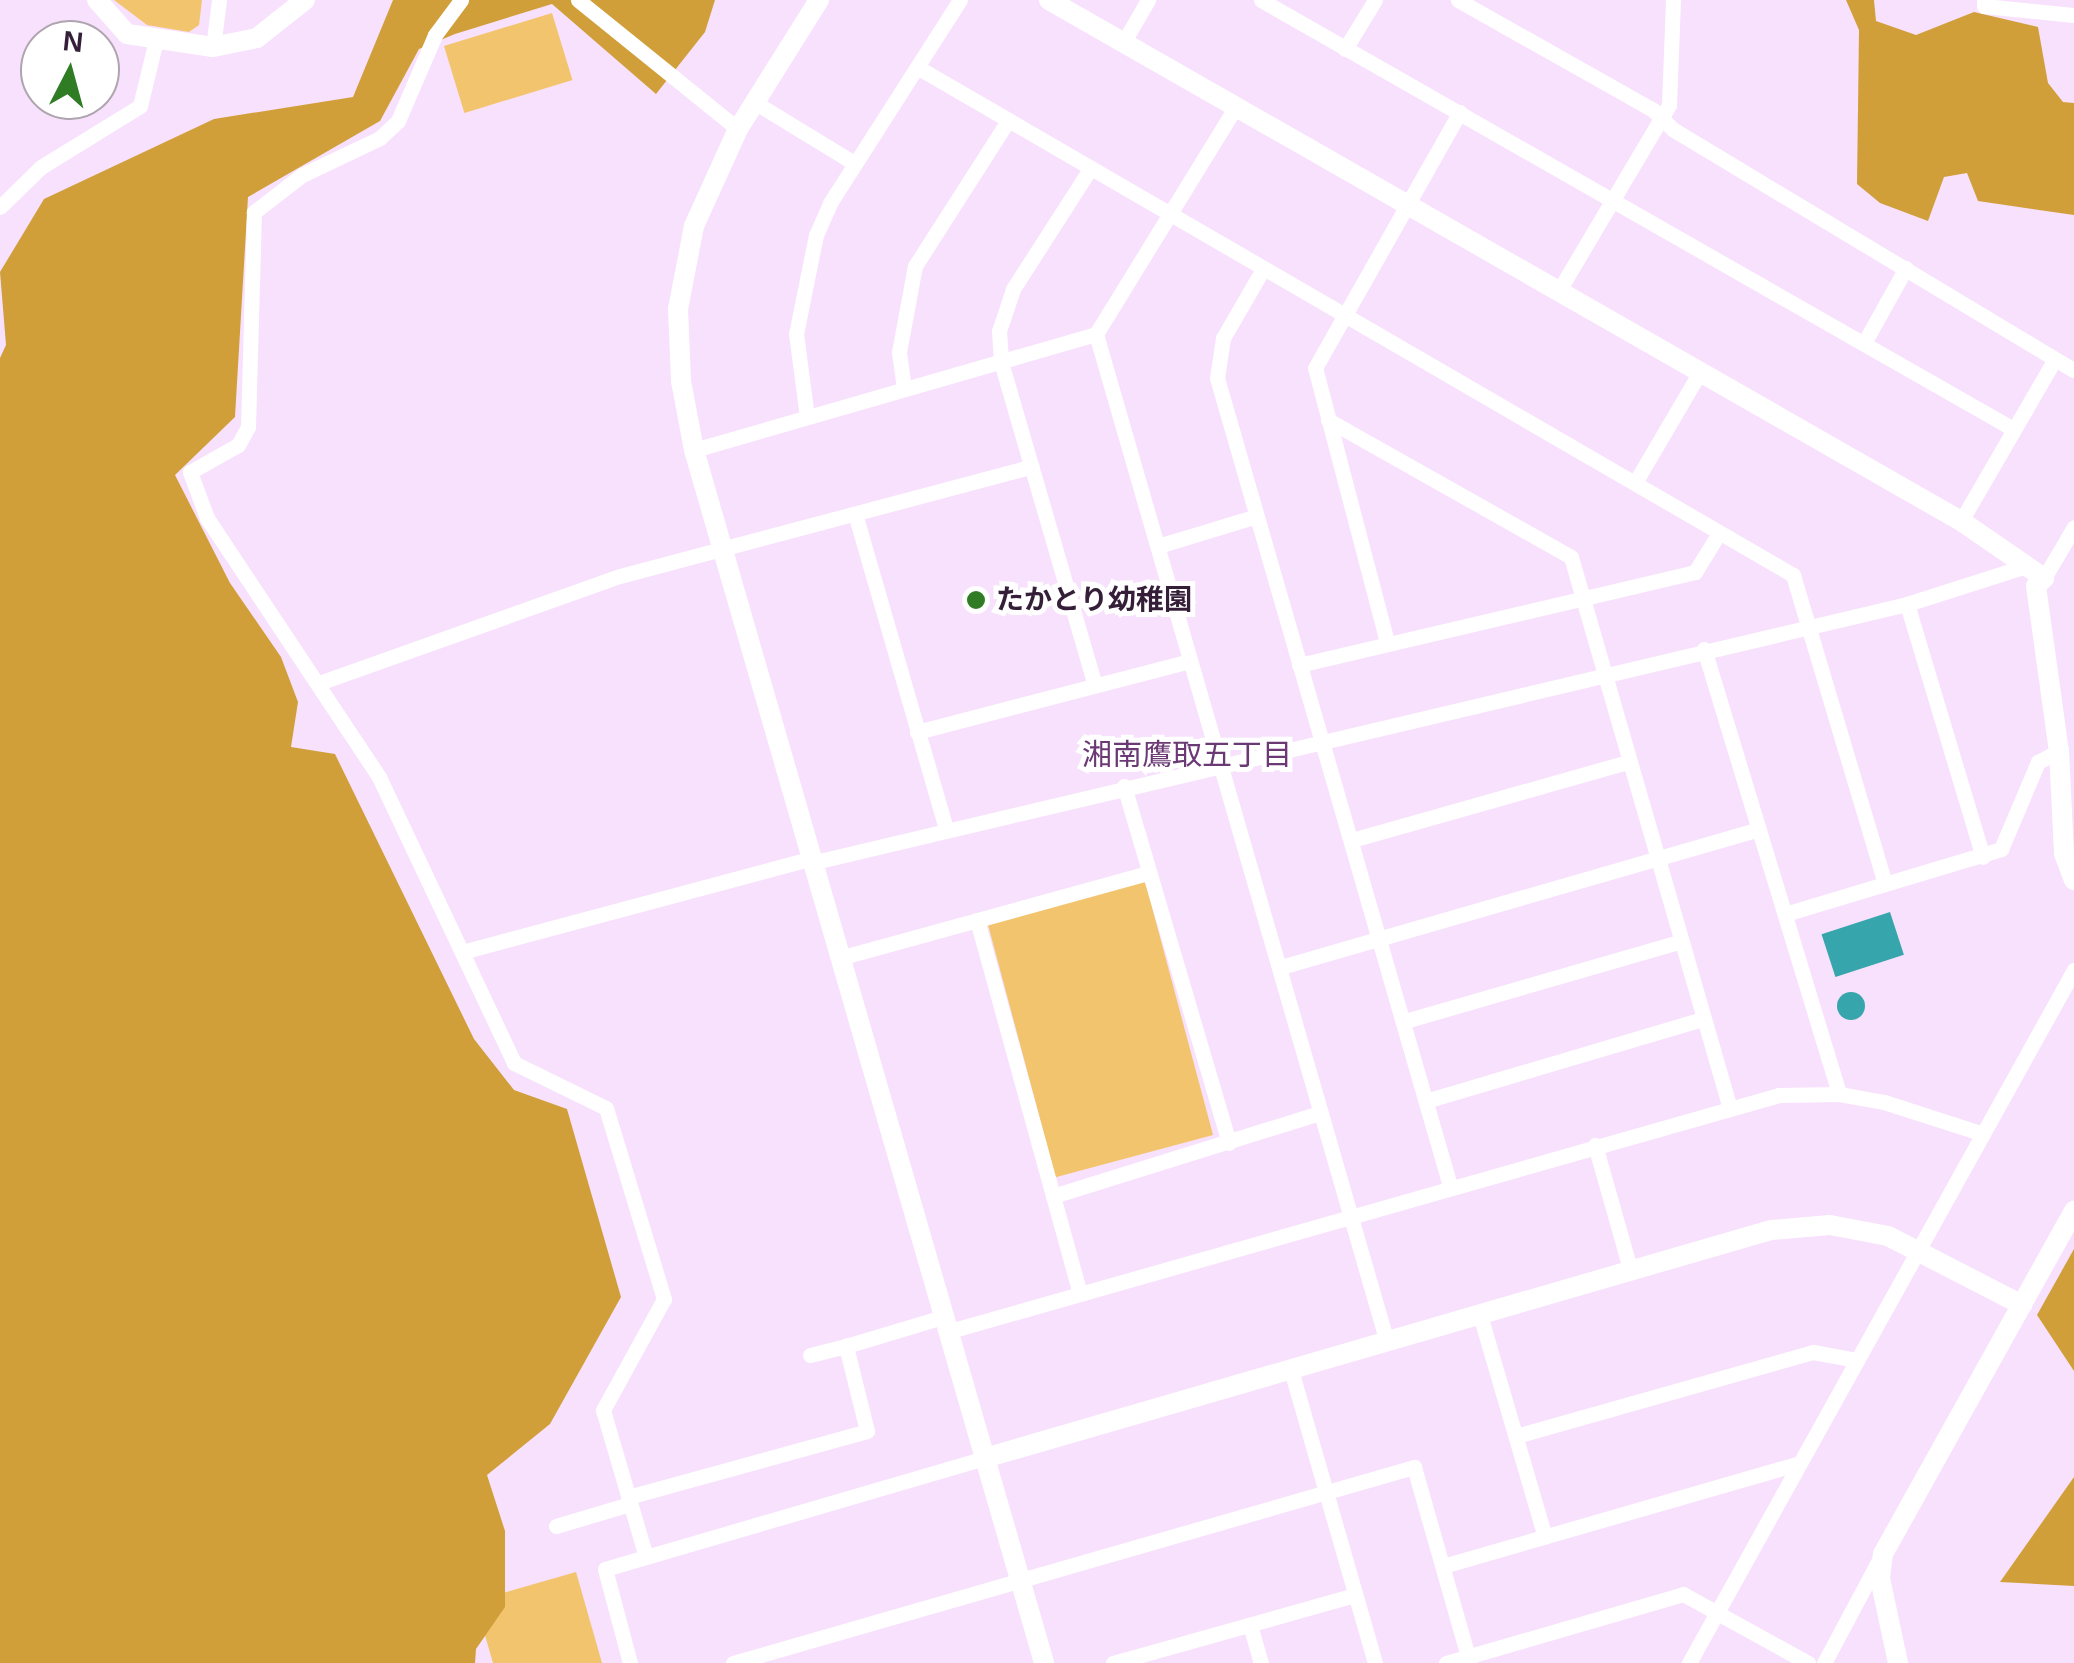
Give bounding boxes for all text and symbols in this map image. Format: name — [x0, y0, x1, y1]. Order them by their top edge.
north arrow — [20, 20, 120, 120]
text: N — [61, 25, 85, 58]
place label: たかとり幼稚園 — [996, 583, 1192, 617]
marker: たかとり幼稚園 — [965, 589, 987, 611]
district label: 湘南鷹取五丁目 — [1082, 737, 1292, 773]

